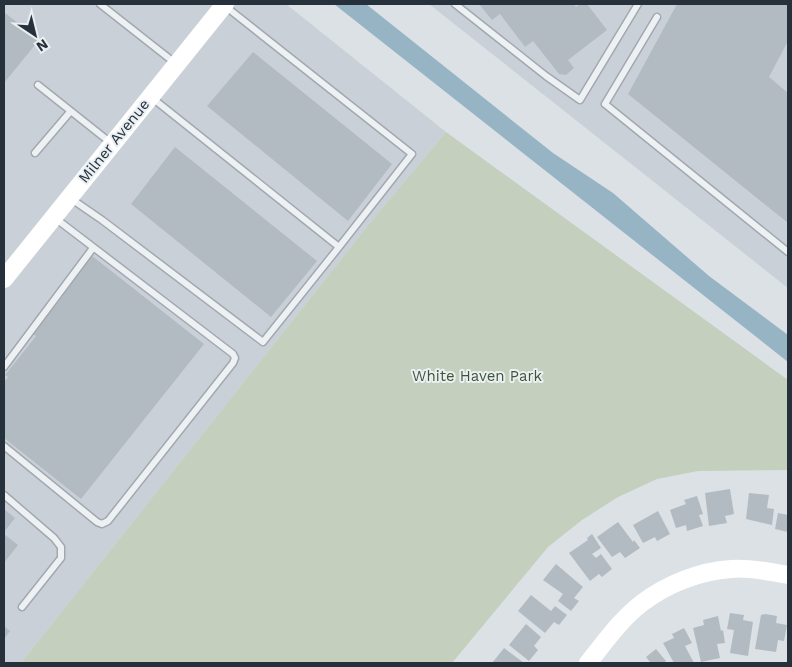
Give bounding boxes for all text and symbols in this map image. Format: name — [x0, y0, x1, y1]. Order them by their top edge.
north arrow — [10, 10, 60, 60]
text: N — [34, 36, 51, 55]
street label: Milner Avenue — [75, 95, 153, 187]
park label: White Haven Park — [412, 367, 543, 385]

